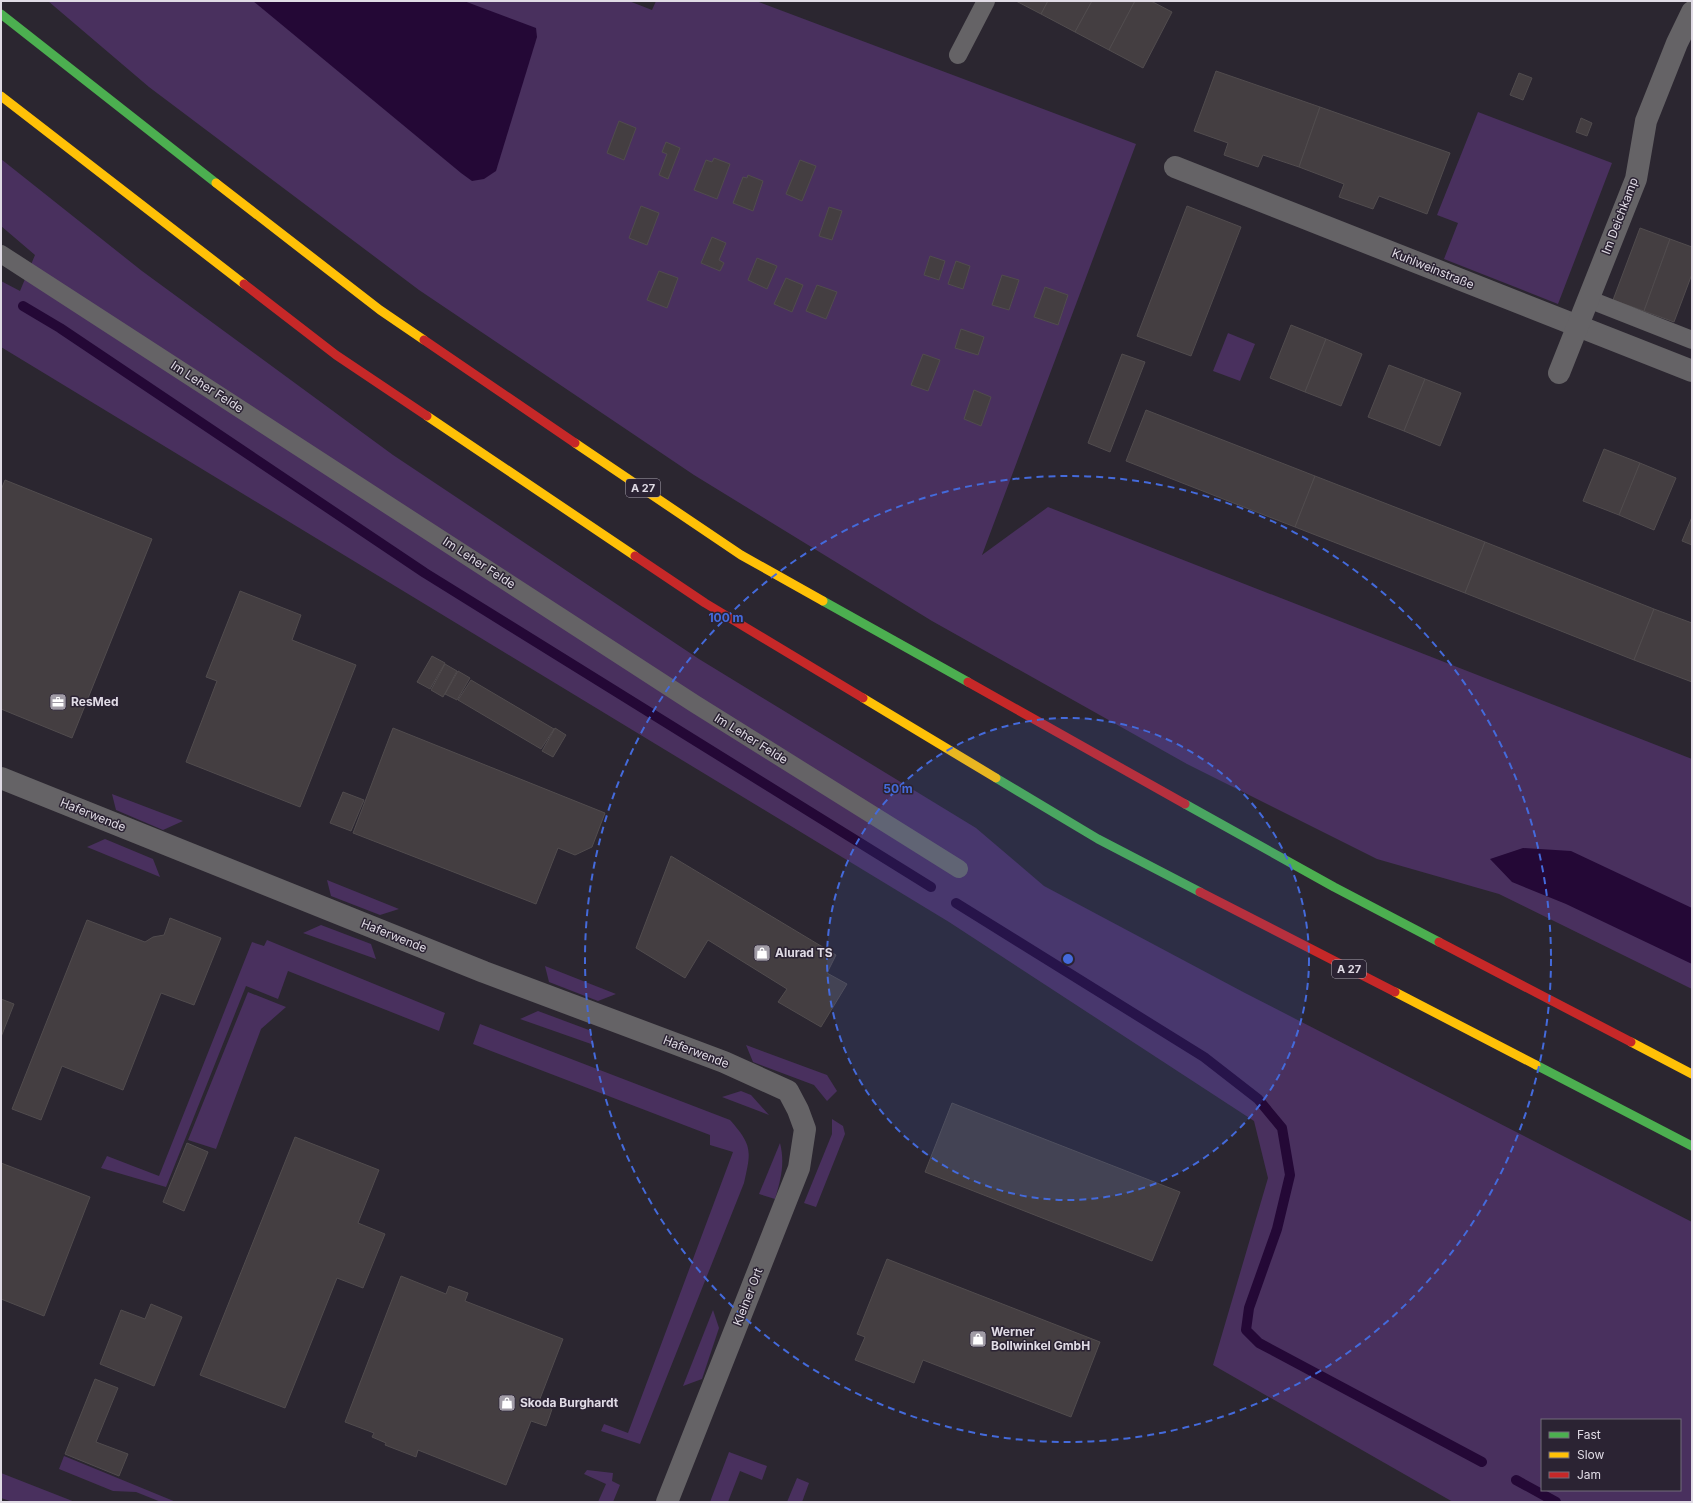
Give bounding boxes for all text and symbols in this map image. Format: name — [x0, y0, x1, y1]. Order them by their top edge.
street label: Im Deichkamp — [1598, 175, 1641, 256]
street label: Kuhlweinstraße — [1390, 245, 1476, 292]
street label: Im Leher Felde — [168, 357, 246, 416]
road number: A 27 — [626, 479, 660, 497]
street label: Im Leher Felde — [440, 533, 518, 592]
text: 100 m — [708, 610, 744, 625]
office icon: ResMed — [48, 692, 68, 712]
place label: ResMed — [71, 694, 119, 709]
street label: Im Leher Felde — [712, 710, 791, 767]
text: 50 m — [883, 781, 913, 796]
street label: Haferwende — [58, 795, 128, 834]
street label: Haferwende — [359, 916, 429, 955]
shop icon: Alurad TS — [752, 943, 772, 963]
place label: Alurad TS — [775, 945, 833, 960]
centre of rings — [1061, 952, 1075, 966]
road number: A 27 — [1332, 960, 1366, 978]
street label: Haferwende — [661, 1032, 731, 1071]
street label: Kleiner Ort — [730, 1266, 765, 1328]
place label: Werner Bollwinkel GmbH — [991, 1324, 1090, 1353]
shop icon: Werner Bollwinkel GmbH — [968, 1329, 988, 1349]
shop icon: Skoda Burghardt — [497, 1393, 517, 1413]
place label: Skoda Burghardt — [520, 1395, 619, 1410]
legend — [1541, 1419, 1681, 1491]
text: Fast — [1577, 1427, 1601, 1442]
text: Slow — [1577, 1447, 1605, 1462]
text: Jam — [1577, 1467, 1601, 1482]

